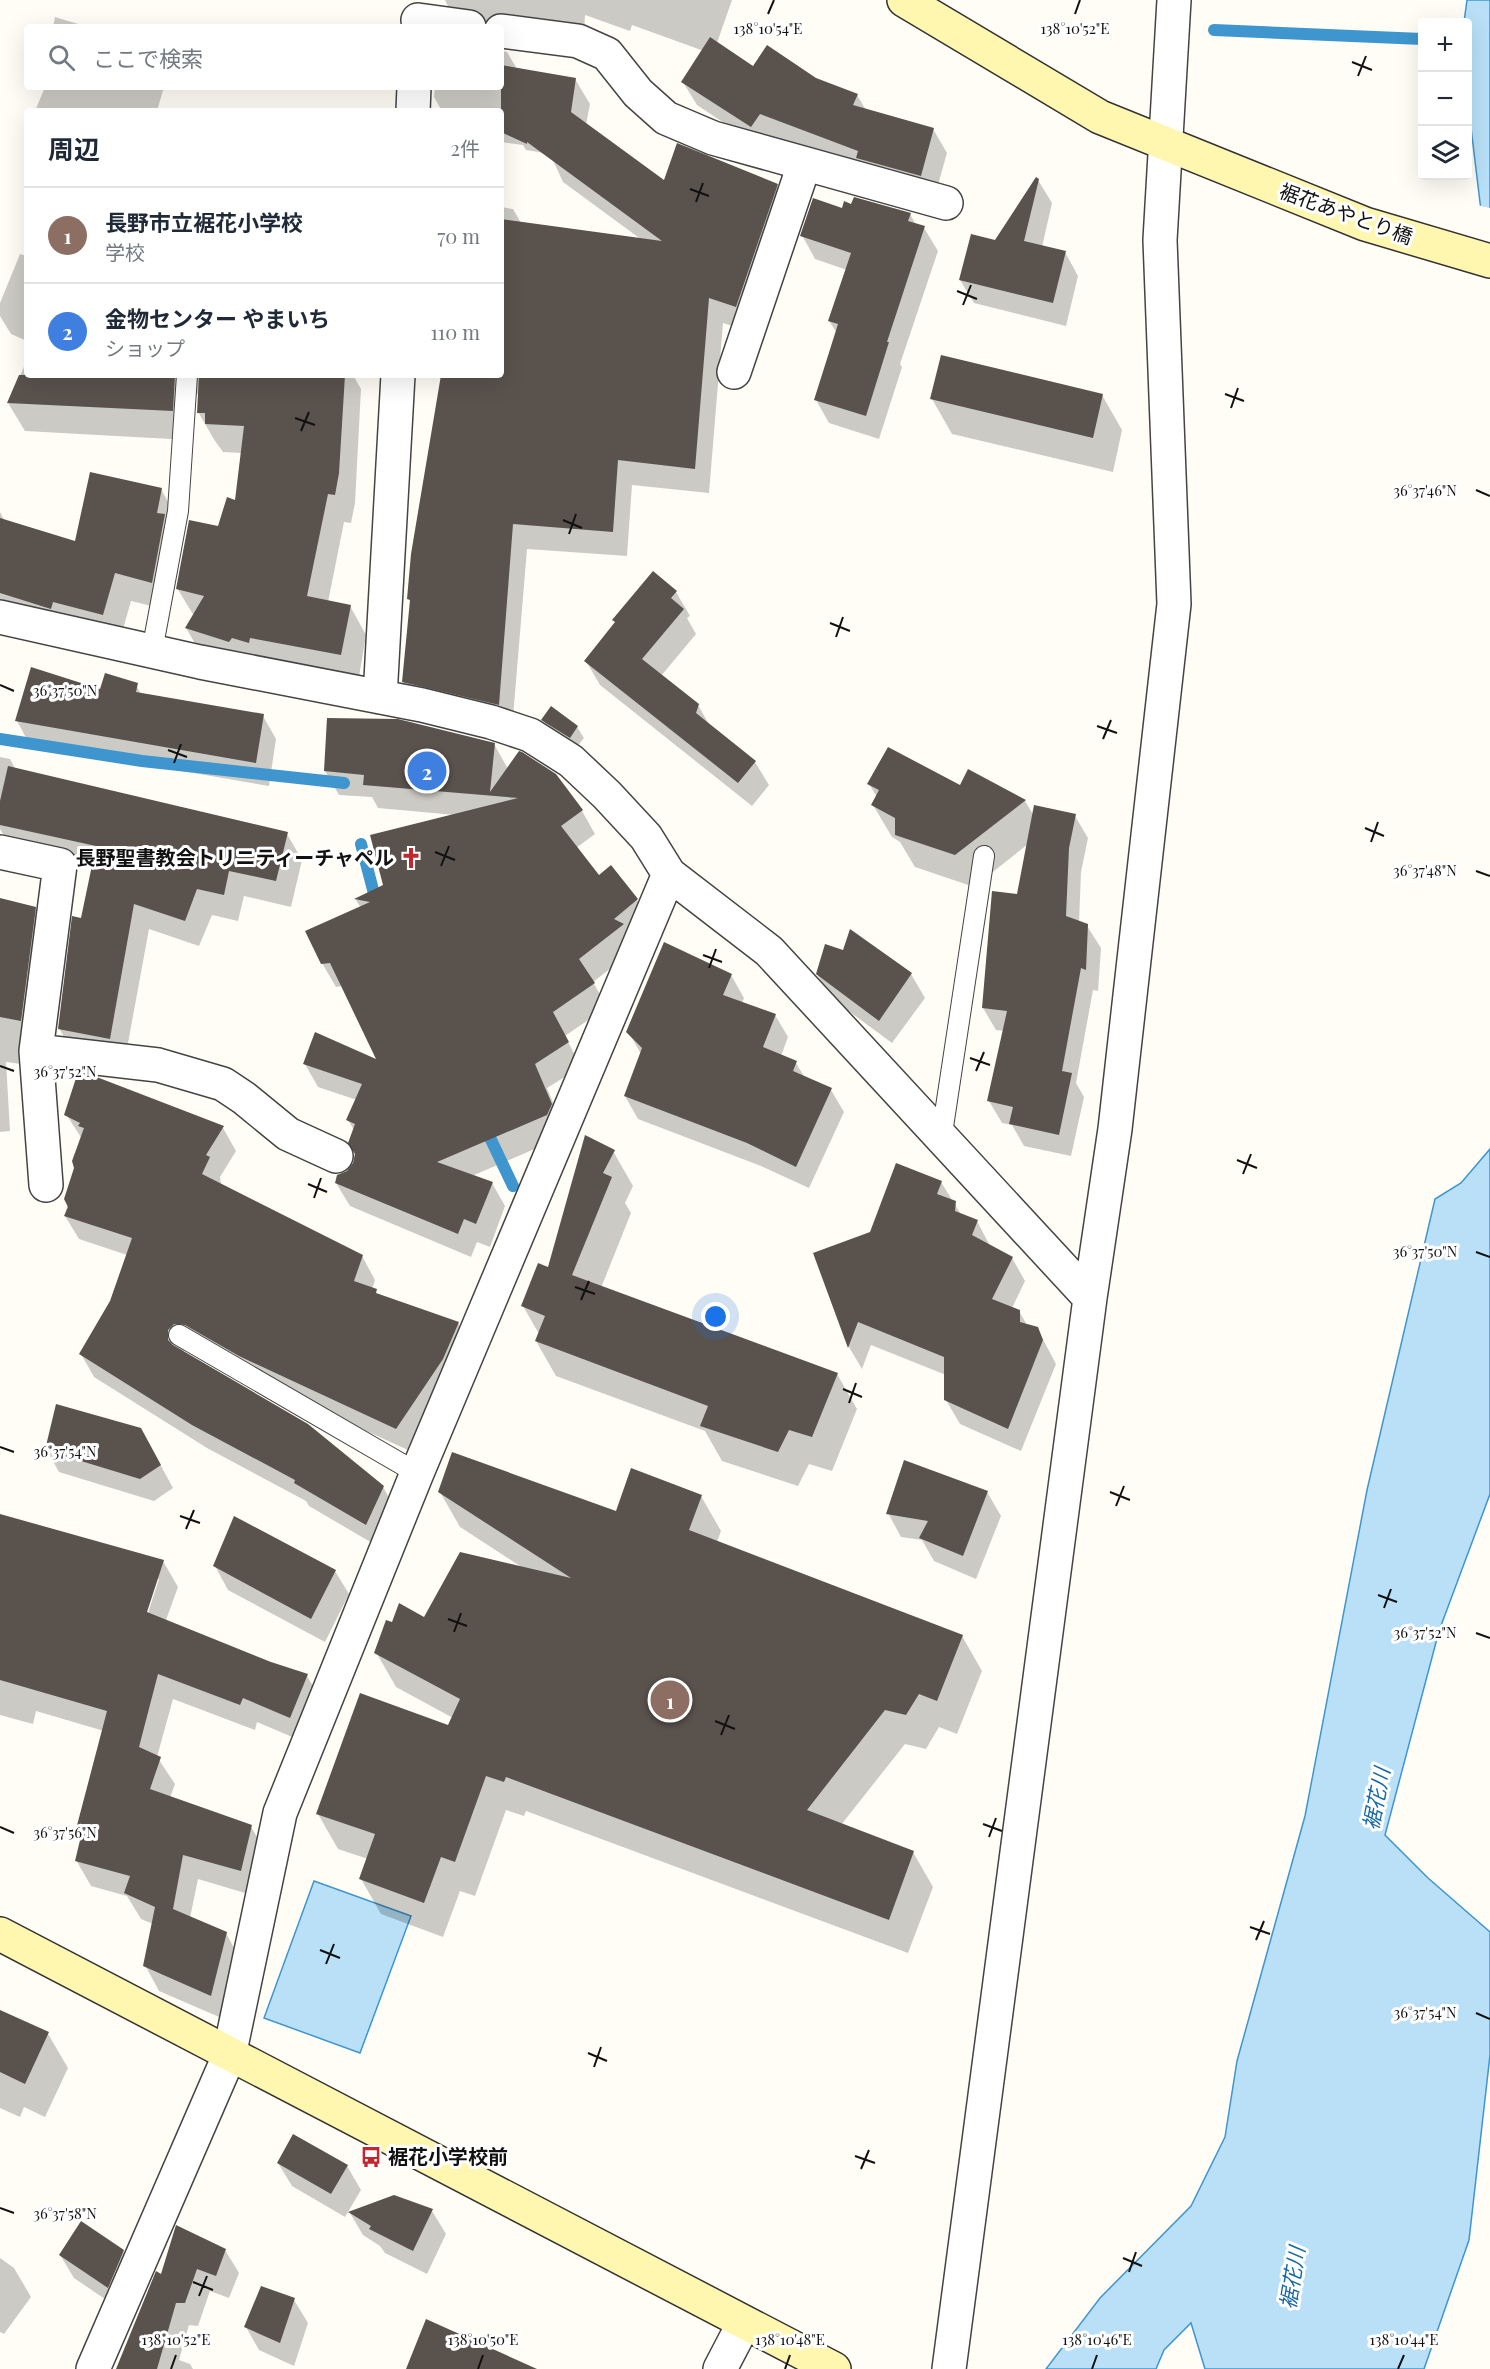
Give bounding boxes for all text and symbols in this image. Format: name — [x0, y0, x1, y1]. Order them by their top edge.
text: 138°10'54"E — [734, 18, 802, 38]
text: 138°10'52"E — [1041, 18, 1109, 38]
map controls — [1418, 18, 1472, 180]
button: + — [1418, 18, 1472, 72]
search box — [24, 24, 504, 90]
icon: search — [45, 41, 78, 74]
text: ここで検索 — [93, 43, 203, 73]
button: − — [1418, 72, 1472, 126]
button: layers — [1418, 126, 1472, 180]
text: 周辺 — [48, 131, 100, 166]
text: 2件 — [450, 134, 480, 161]
street label: 裾花あやとり橋 — [1276, 176, 1417, 249]
text: 長野市立裾花小学校 — [105, 207, 303, 237]
text: 1 — [64, 222, 71, 249]
text: 70 m — [437, 222, 480, 249]
text: 学校 — [105, 238, 145, 265]
text: 金物センター やまいち — [105, 303, 330, 333]
text: 2 — [62, 318, 73, 345]
text: 110 m — [430, 318, 480, 345]
text: ショップ — [105, 334, 185, 361]
text: 36°37'46"N — [1393, 480, 1457, 500]
text: 36°37'50"N — [33, 680, 98, 700]
pin: 2 — [408, 748, 446, 794]
place label: 長野聖書教会トリニティーチャペル — [75, 843, 394, 870]
church icon: 長野聖書教会トリニティーチャペル — [399, 846, 423, 870]
text: 36°37'48"N — [1393, 860, 1457, 880]
text: 36°37'52"N — [34, 1061, 97, 1081]
text: 36°37'50"N — [1393, 1241, 1458, 1261]
your location — [701, 1302, 730, 1331]
text: 36°37'54"N — [34, 1441, 97, 1461]
text: 36°37'52"N — [1394, 1622, 1457, 1642]
pin: 1 — [650, 1678, 690, 1722]
water label: 裾花川 — [1355, 1763, 1395, 1832]
text: 36°37'56"N — [33, 1822, 97, 1842]
text: 36°37'54"N — [1394, 2002, 1457, 2022]
place label: 裾花小学校前 — [388, 2142, 508, 2169]
bus stop icon: 裾花小学校前 — [359, 2145, 383, 2169]
text: 36°37'58"N — [33, 2203, 97, 2223]
water label: 裾花川 — [1272, 2242, 1310, 2311]
text: 138°10'52"E — [142, 2329, 210, 2349]
text: 138°10'50"E — [448, 2329, 518, 2349]
text: 138°10'48"E — [755, 2329, 825, 2349]
text: 138°10'46"E — [1062, 2329, 1132, 2349]
text: 138°10'44"E — [1370, 2329, 1438, 2349]

